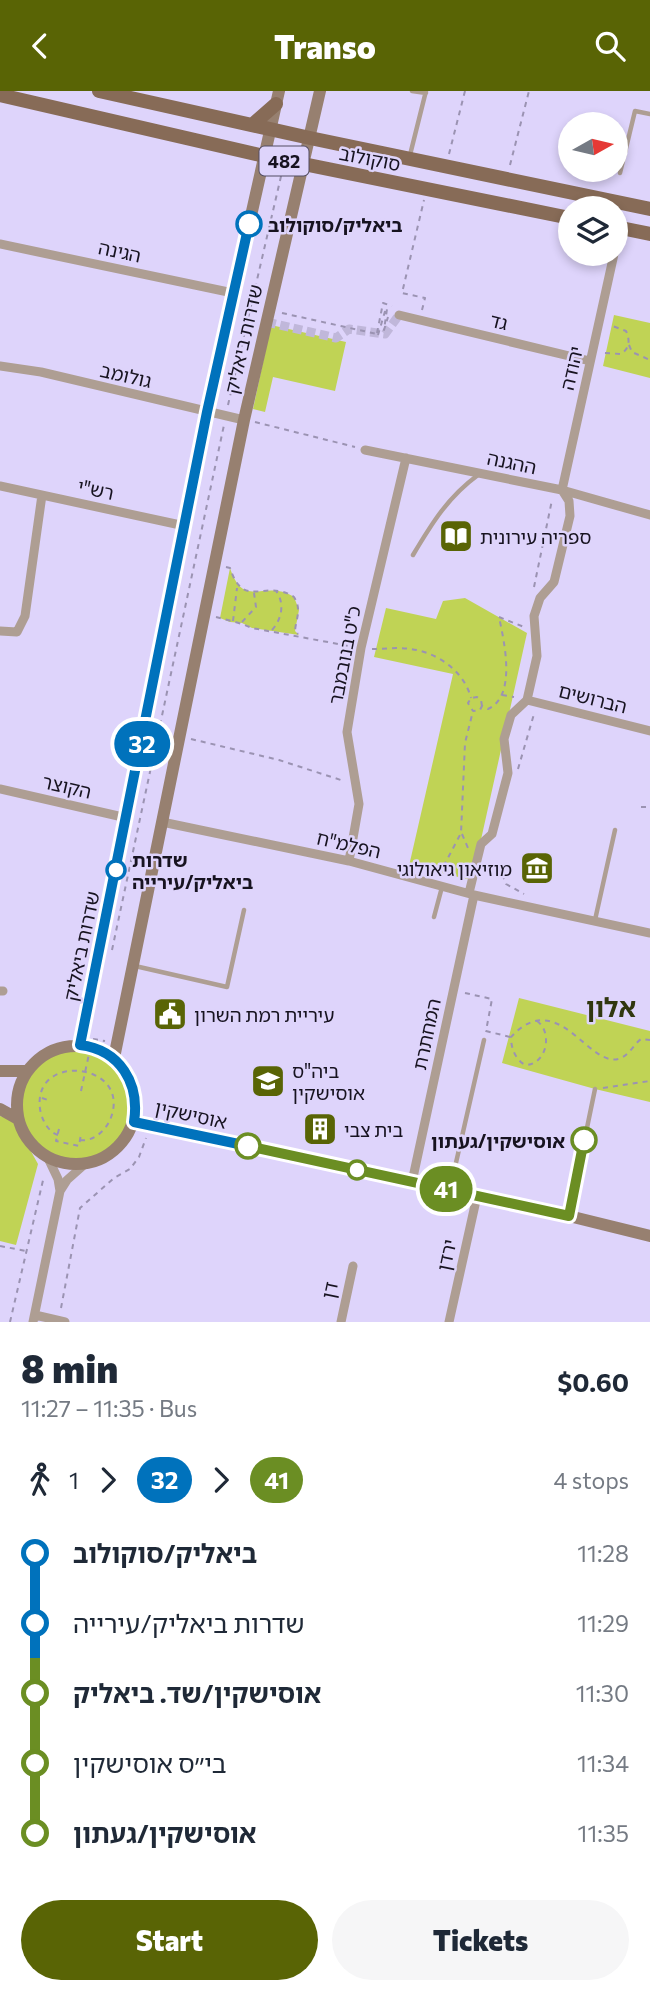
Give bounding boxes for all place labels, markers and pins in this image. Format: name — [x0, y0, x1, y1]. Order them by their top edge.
marker: ביאליק/סוקולוב — [236, 211, 262, 237]
place label: ביאליק/סוקולוב — [268, 213, 403, 236]
library icon: ספריה עירונית — [437, 517, 475, 555]
place label: ספריה עירונית — [480, 525, 591, 548]
place label: שדרות ביאליק/עירייה — [132, 848, 253, 893]
museum icon: מוזיאון גיאולוגי — [518, 849, 556, 887]
place label: מוזיאון גיאולוגי — [397, 857, 512, 880]
marker: שדרות ביאליק/עירייה — [106, 860, 126, 880]
public building icon: עיריית רמת השרון — [151, 995, 189, 1033]
place label: עיריית רמת השרון — [194, 1003, 334, 1026]
place label: ביה"ס אוסישקין — [292, 1059, 365, 1104]
school or university icon: ביה"ס אוסישקין — [249, 1062, 287, 1100]
building icon: בית צבי — [301, 1110, 339, 1148]
place label: בית צבי — [344, 1118, 403, 1141]
marker: אוסישקין/געתון — [571, 1127, 597, 1153]
place label: אוסישקין/געתון — [431, 1129, 565, 1152]
unlabelled marker — [235, 1133, 261, 1159]
unlabelled marker — [347, 1160, 367, 1180]

